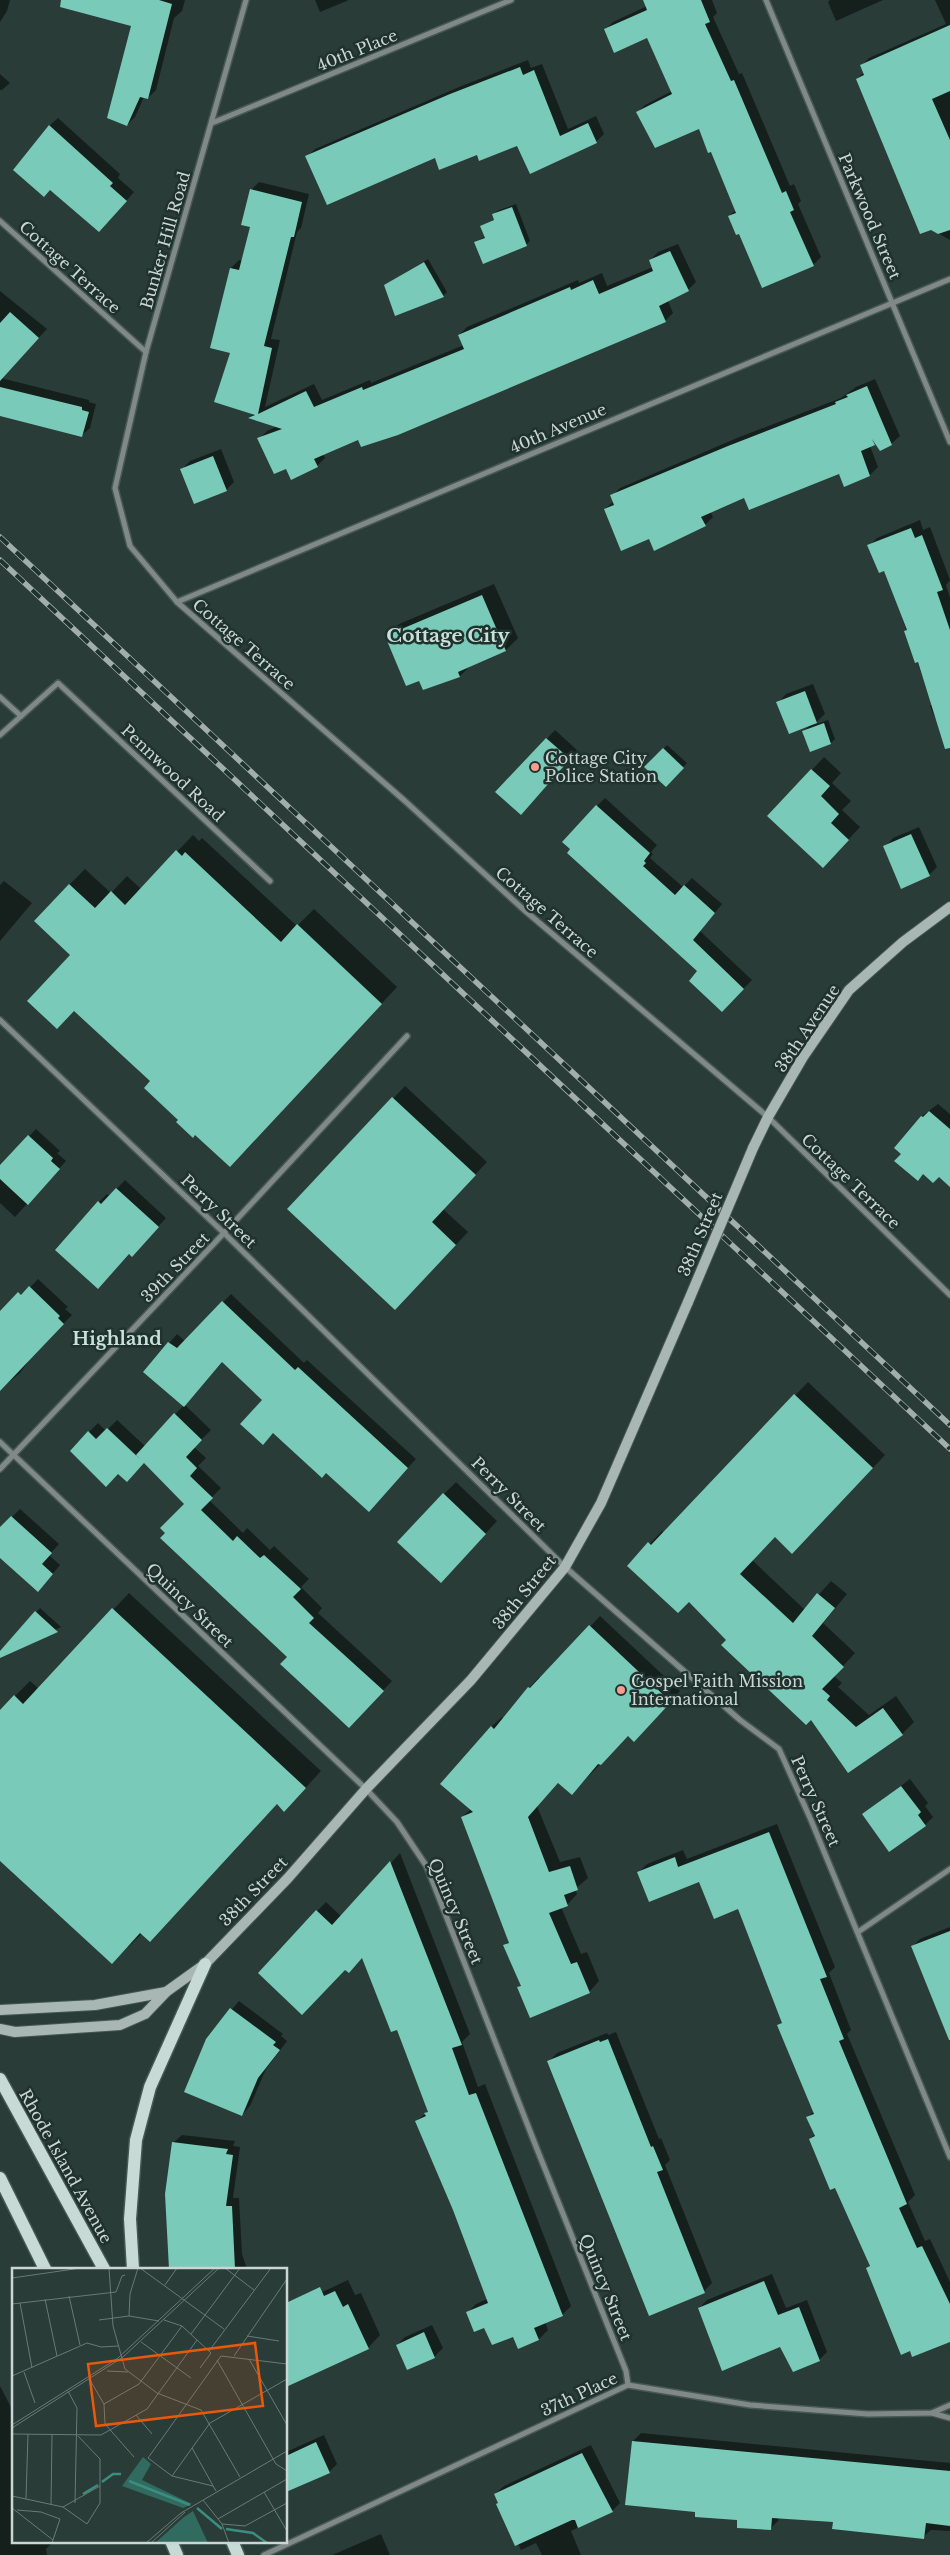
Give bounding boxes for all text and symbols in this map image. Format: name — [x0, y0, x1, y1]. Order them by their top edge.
street label: 40th Place — [314, 25, 400, 75]
street label: Parkwood Street — [834, 150, 906, 282]
street label: Bunker Hill Road — [136, 169, 194, 311]
street label: Cottage Terrace — [15, 216, 125, 318]
street label: 40th Avenue — [507, 399, 609, 457]
street label: Cottage Terrace — [189, 594, 299, 694]
district label: Cottage City — [386, 624, 510, 647]
street label: Pennwood Road — [117, 720, 229, 826]
place label: Cottage City Police Station — [545, 748, 657, 786]
marker: Cottage City Police Station — [529, 761, 541, 773]
street label: Cottage Terrace — [492, 862, 602, 962]
street label: 38th Avenue — [770, 980, 844, 1076]
street label: Cottage Terrace — [798, 1129, 904, 1233]
street label: Perry Street — [177, 1170, 261, 1252]
street label: 38th Street — [673, 1189, 727, 1279]
street label: 39th Street — [137, 1228, 213, 1306]
district label: Highland — [72, 1328, 162, 1350]
street label: Perry Street — [467, 1452, 551, 1536]
street label: 38th Street — [488, 1551, 560, 1633]
street label: Quincy Street — [142, 1558, 238, 1652]
place label: Gospel Faith Mission International — [631, 1671, 803, 1709]
marker: Gospel Faith Mission International — [615, 1684, 627, 1696]
street label: Perry Street — [787, 1752, 845, 1850]
street label: 38th Street — [215, 1852, 291, 1930]
street label: Quincy Street — [425, 1855, 487, 1967]
street label: Rhode Island Avenue — [15, 2085, 117, 2247]
street label: Quincy Street — [575, 2231, 637, 2343]
inset map — [12, 2268, 288, 2542]
street label: 37th Place — [537, 2368, 621, 2420]

